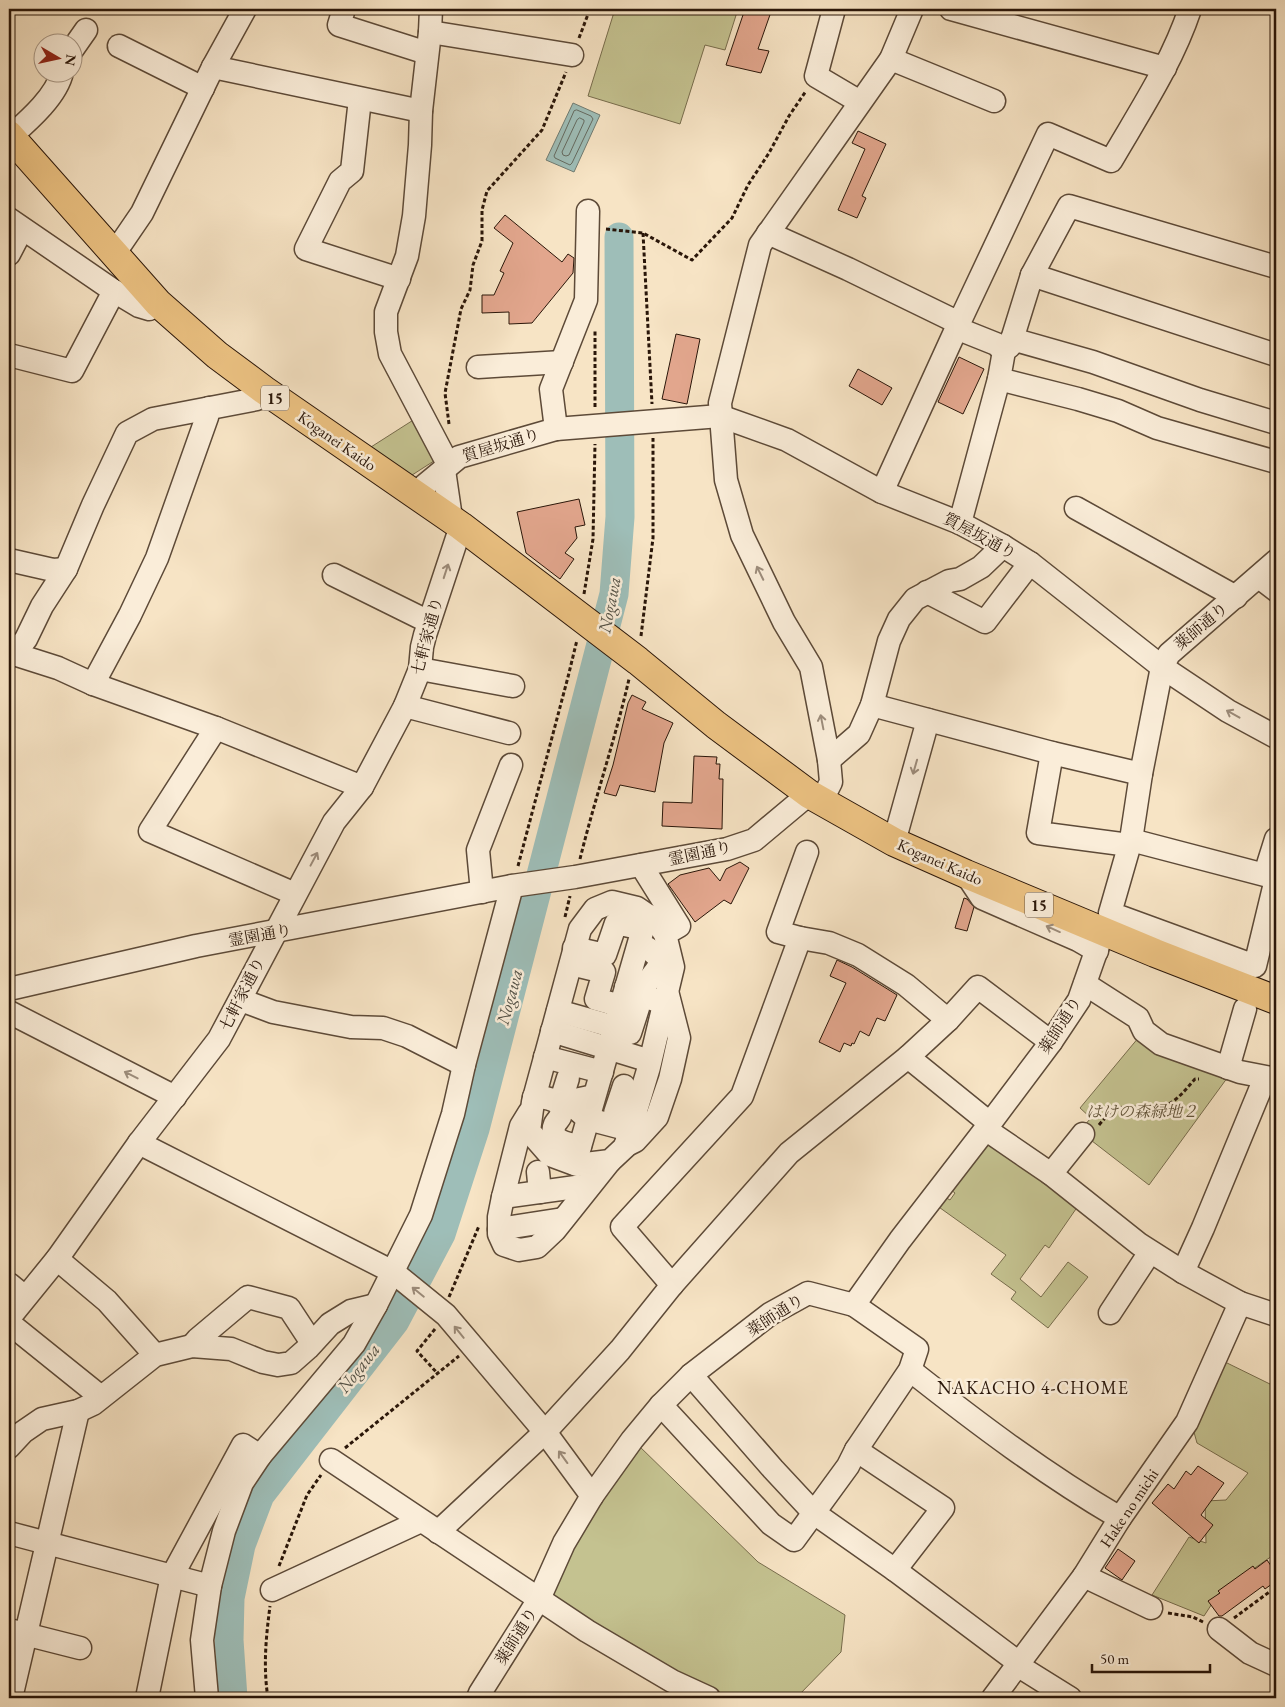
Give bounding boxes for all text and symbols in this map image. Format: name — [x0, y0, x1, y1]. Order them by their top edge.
north arrow — [32, 32, 82, 82]
text: N — [61, 53, 81, 68]
road number: 15 — [261, 386, 289, 410]
street label: Koganei Kaido — [294, 406, 380, 476]
street label: 質屋坂通り — [460, 423, 542, 467]
street label: 質屋坂通り — [940, 508, 1020, 564]
one-way arrow — [442, 564, 451, 579]
one-way arrow — [755, 566, 764, 581]
water label: Nogawa — [592, 575, 627, 636]
street label: 七軒家通り — [407, 595, 447, 677]
street label: 薬師通り — [1170, 597, 1232, 655]
one-way arrow — [1226, 709, 1241, 719]
one-way arrow — [816, 714, 826, 730]
one-way arrow — [909, 758, 919, 774]
street label: Koganei Kaido — [894, 834, 986, 890]
street label: 霊園通り — [667, 836, 733, 870]
one-way arrow — [310, 852, 319, 867]
road number: 15 — [1025, 892, 1053, 918]
street label: 霊園通り — [227, 919, 293, 951]
one-way arrow — [1046, 923, 1061, 933]
street label: 七軒家通り — [214, 954, 270, 1034]
water label: Nogawa — [490, 967, 528, 1029]
street label: 薬師通り — [1034, 992, 1086, 1058]
one-way arrow — [124, 1069, 139, 1079]
park label: はけの森緑地２ — [1086, 1101, 1198, 1122]
one-way arrow — [412, 1287, 425, 1298]
street label: 薬師通り — [742, 1289, 808, 1341]
one-way arrow — [454, 1326, 465, 1339]
water label: Nogawa — [331, 1339, 385, 1399]
district label: NAKACHO 4-CHOME — [937, 1376, 1129, 1399]
one-way arrow — [558, 1450, 568, 1464]
street label: Hake no michi — [1095, 1464, 1163, 1552]
street label: 薬師通り — [490, 1603, 542, 1669]
scale bar — [1092, 1642, 1210, 1674]
text: 50 m — [1100, 1649, 1129, 1668]

